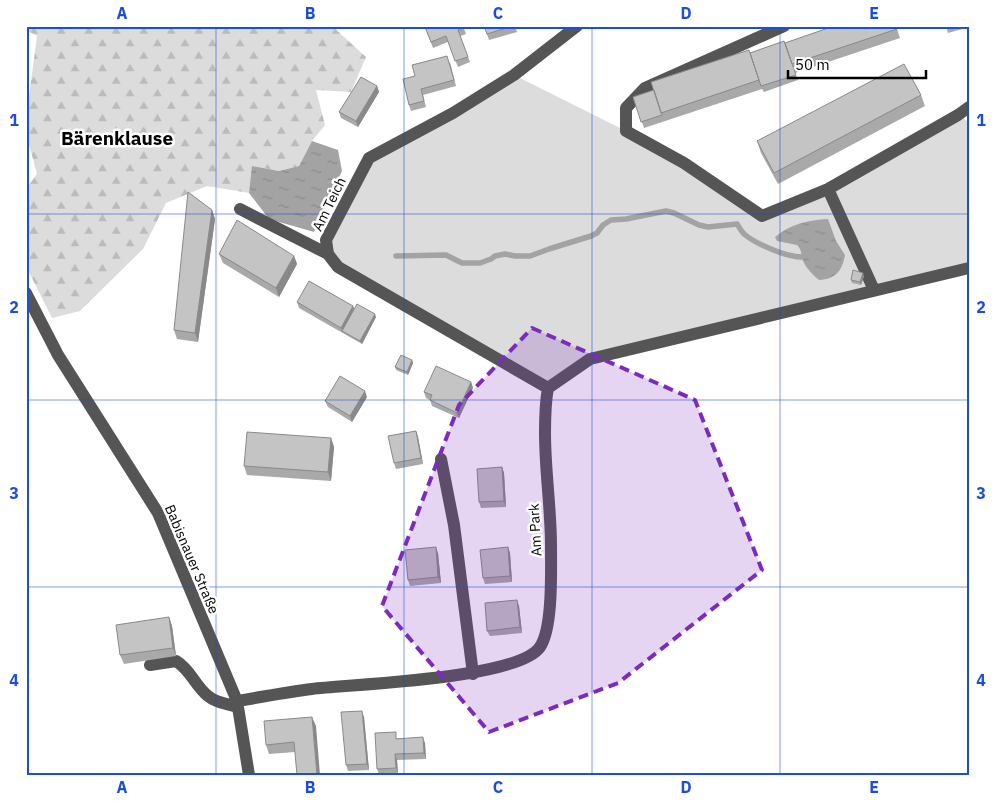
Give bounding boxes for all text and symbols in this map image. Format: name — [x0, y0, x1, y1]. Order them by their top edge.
text: A — [117, 3, 128, 23]
text: B — [305, 3, 316, 23]
text: C — [493, 3, 503, 23]
text: D — [680, 3, 692, 23]
text: E — [869, 3, 879, 23]
scale bar — [788, 48, 925, 80]
text: 50 m — [795, 55, 830, 74]
text: 1 — [9, 110, 19, 130]
text: 1 — [976, 110, 986, 130]
district label: Bärenklause — [61, 126, 173, 150]
street label: Am Teich — [308, 174, 350, 234]
text: 2 — [9, 297, 19, 317]
text: 2 — [976, 297, 986, 317]
text: 3 — [9, 483, 19, 503]
text: 3 — [976, 483, 986, 503]
street label: Babisnauer Straße — [161, 502, 223, 617]
street label: Am Park — [525, 503, 545, 557]
text: 4 — [9, 670, 19, 690]
text: 4 — [976, 670, 986, 690]
text: A — [117, 777, 128, 797]
text: B — [305, 777, 316, 797]
text: C — [493, 777, 503, 797]
text: D — [680, 777, 692, 797]
text: E — [869, 777, 879, 797]

